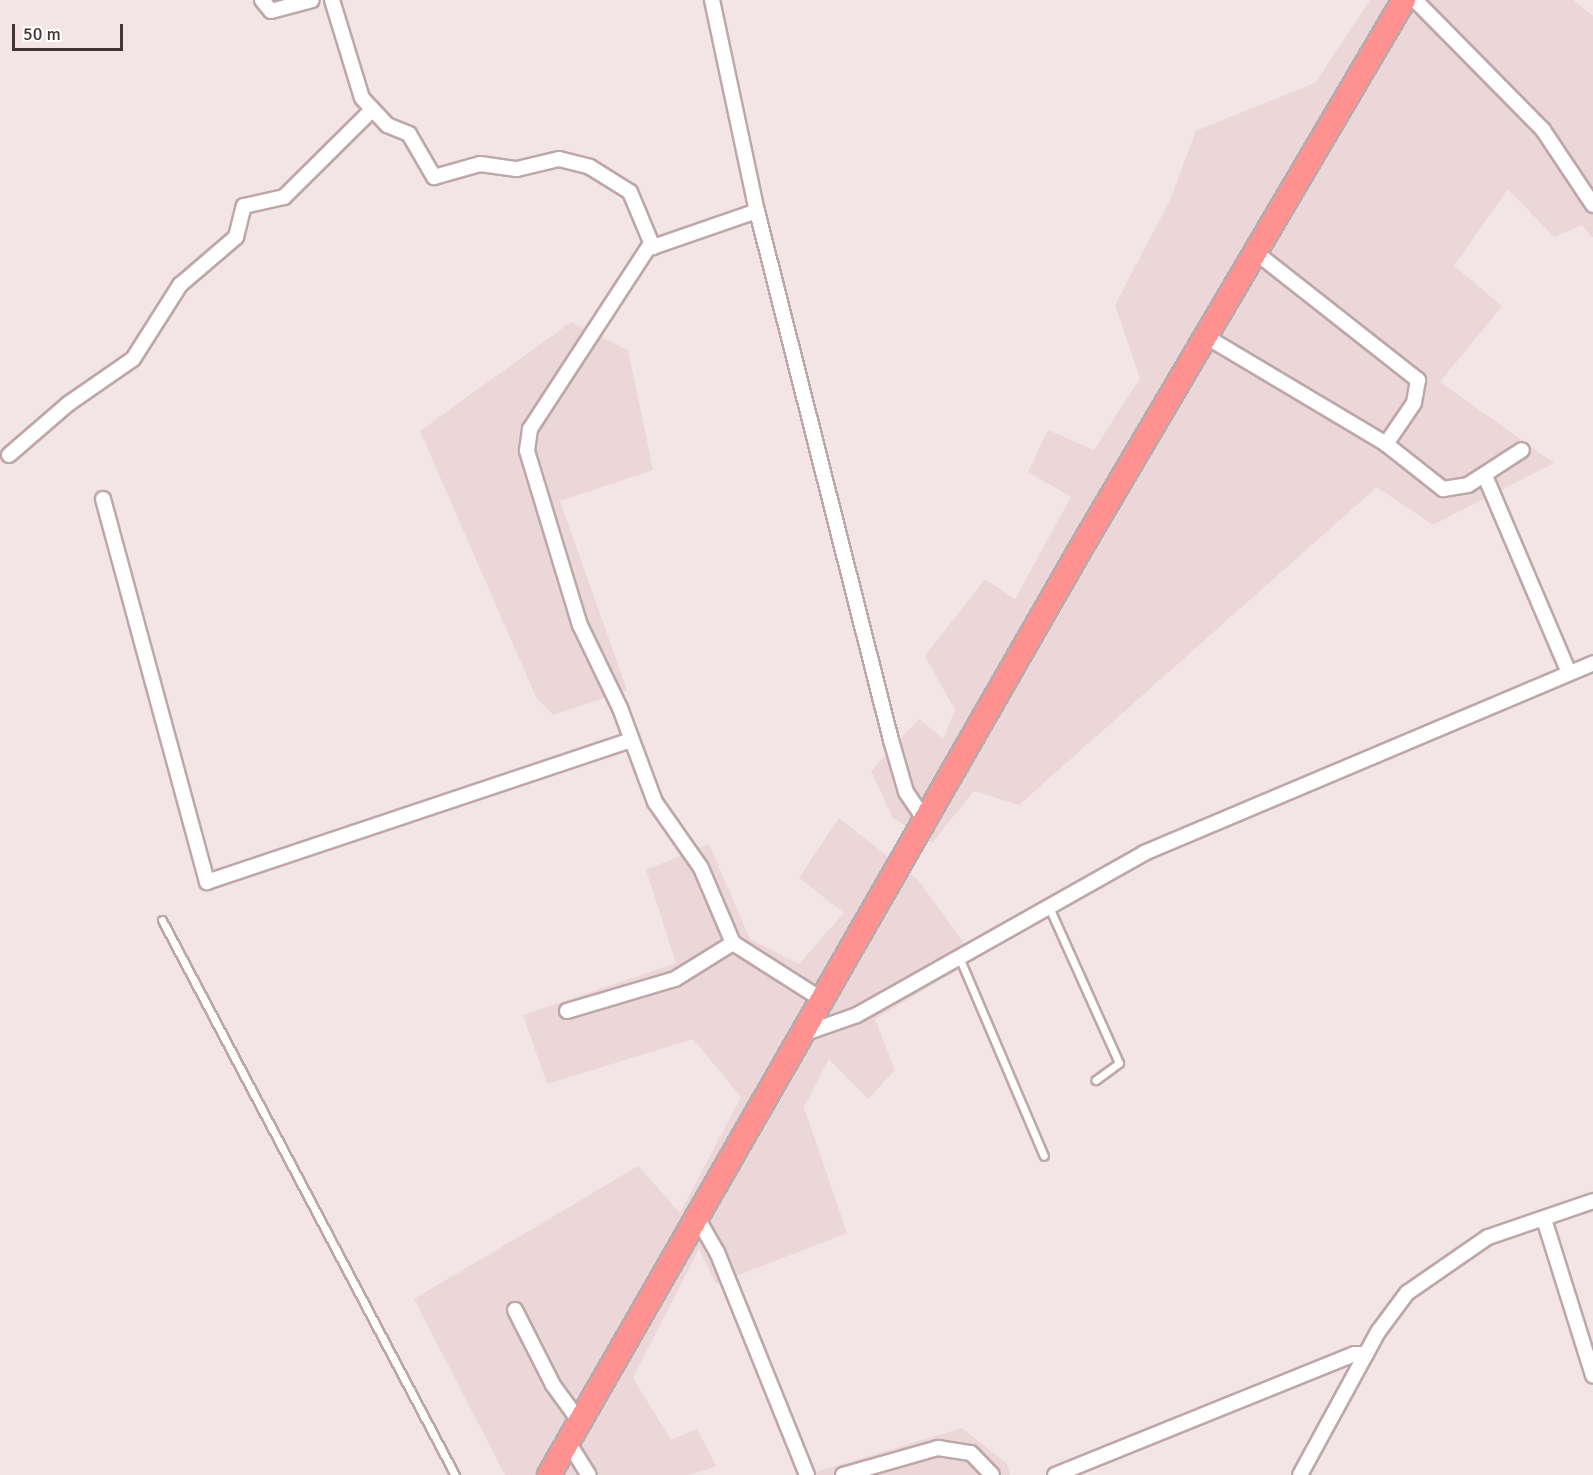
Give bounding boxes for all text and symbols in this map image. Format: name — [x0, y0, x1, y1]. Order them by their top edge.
scale bar — [15, 12, 126, 50]
text: 50 m — [23, 23, 61, 45]

